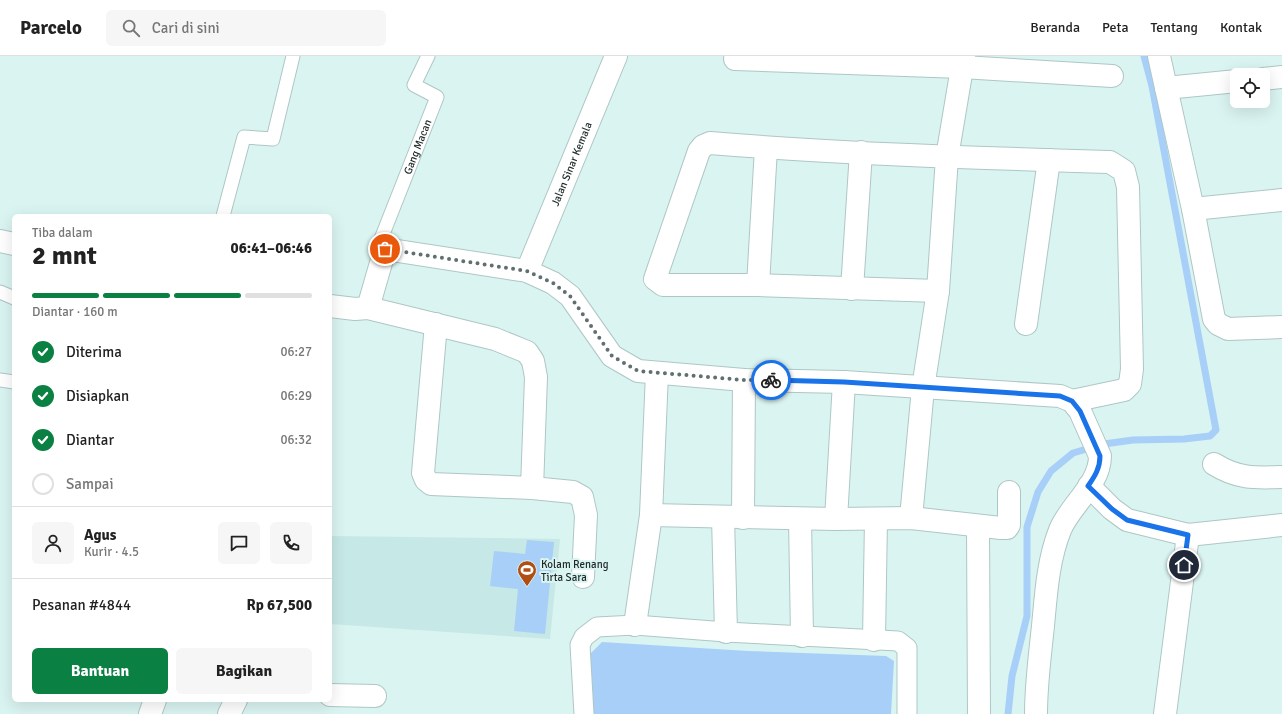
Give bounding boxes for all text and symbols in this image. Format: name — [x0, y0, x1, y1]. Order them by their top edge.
search box — [106, 10, 386, 46]
text: Parcelo — [20, 16, 82, 40]
icon: search — [120, 17, 142, 39]
text: Cari di sini — [152, 19, 220, 37]
text: Beranda — [1030, 19, 1080, 36]
text: Peta — [1102, 19, 1129, 36]
text: Tentang — [1151, 19, 1198, 36]
text: Kontak — [1220, 19, 1262, 36]
map controls — [1230, 68, 1270, 108]
button: locate — [1230, 68, 1270, 108]
street label: Gang Macan — [401, 117, 434, 176]
street label: Jalan Sinar Kemala — [548, 119, 595, 208]
text: Tiba dalam — [32, 225, 93, 241]
pin — [368, 232, 402, 266]
icon: bag — [374, 238, 396, 260]
text: 06:41–06:46 — [231, 239, 312, 257]
text: 2 mnt — [32, 240, 97, 272]
text: Diantar · 160 m — [32, 304, 118, 320]
icon: check — [32, 341, 54, 363]
text: Diterima — [66, 343, 122, 361]
text: 06:27 — [280, 344, 312, 360]
courier — [751, 360, 791, 400]
icon: bike — [760, 369, 782, 391]
icon: check — [32, 385, 54, 407]
text: Disiapkan — [66, 387, 129, 405]
text: 06:29 — [280, 388, 312, 404]
icon: check — [32, 429, 54, 451]
text: Diantar — [66, 431, 114, 449]
text: 06:32 — [280, 432, 312, 448]
text: Sampai — [66, 475, 114, 493]
button: person — [32, 522, 74, 564]
button: chat — [218, 522, 260, 564]
button: phone — [270, 522, 312, 564]
text: Agus — [84, 526, 116, 544]
text: Kurir · 4.5 — [84, 544, 139, 560]
pin — [1167, 548, 1201, 582]
icon: home — [1173, 554, 1195, 576]
place label: Kolam Renang Tirta Sara — [541, 558, 609, 584]
sports icon: Kolam Renang Tirta Sara — [516, 559, 538, 587]
text: Pesanan #4844 — [32, 596, 131, 614]
text: Rp 67,500 — [246, 596, 312, 614]
button: Bantuan — [32, 648, 168, 694]
button: Bagikan — [176, 648, 312, 694]

